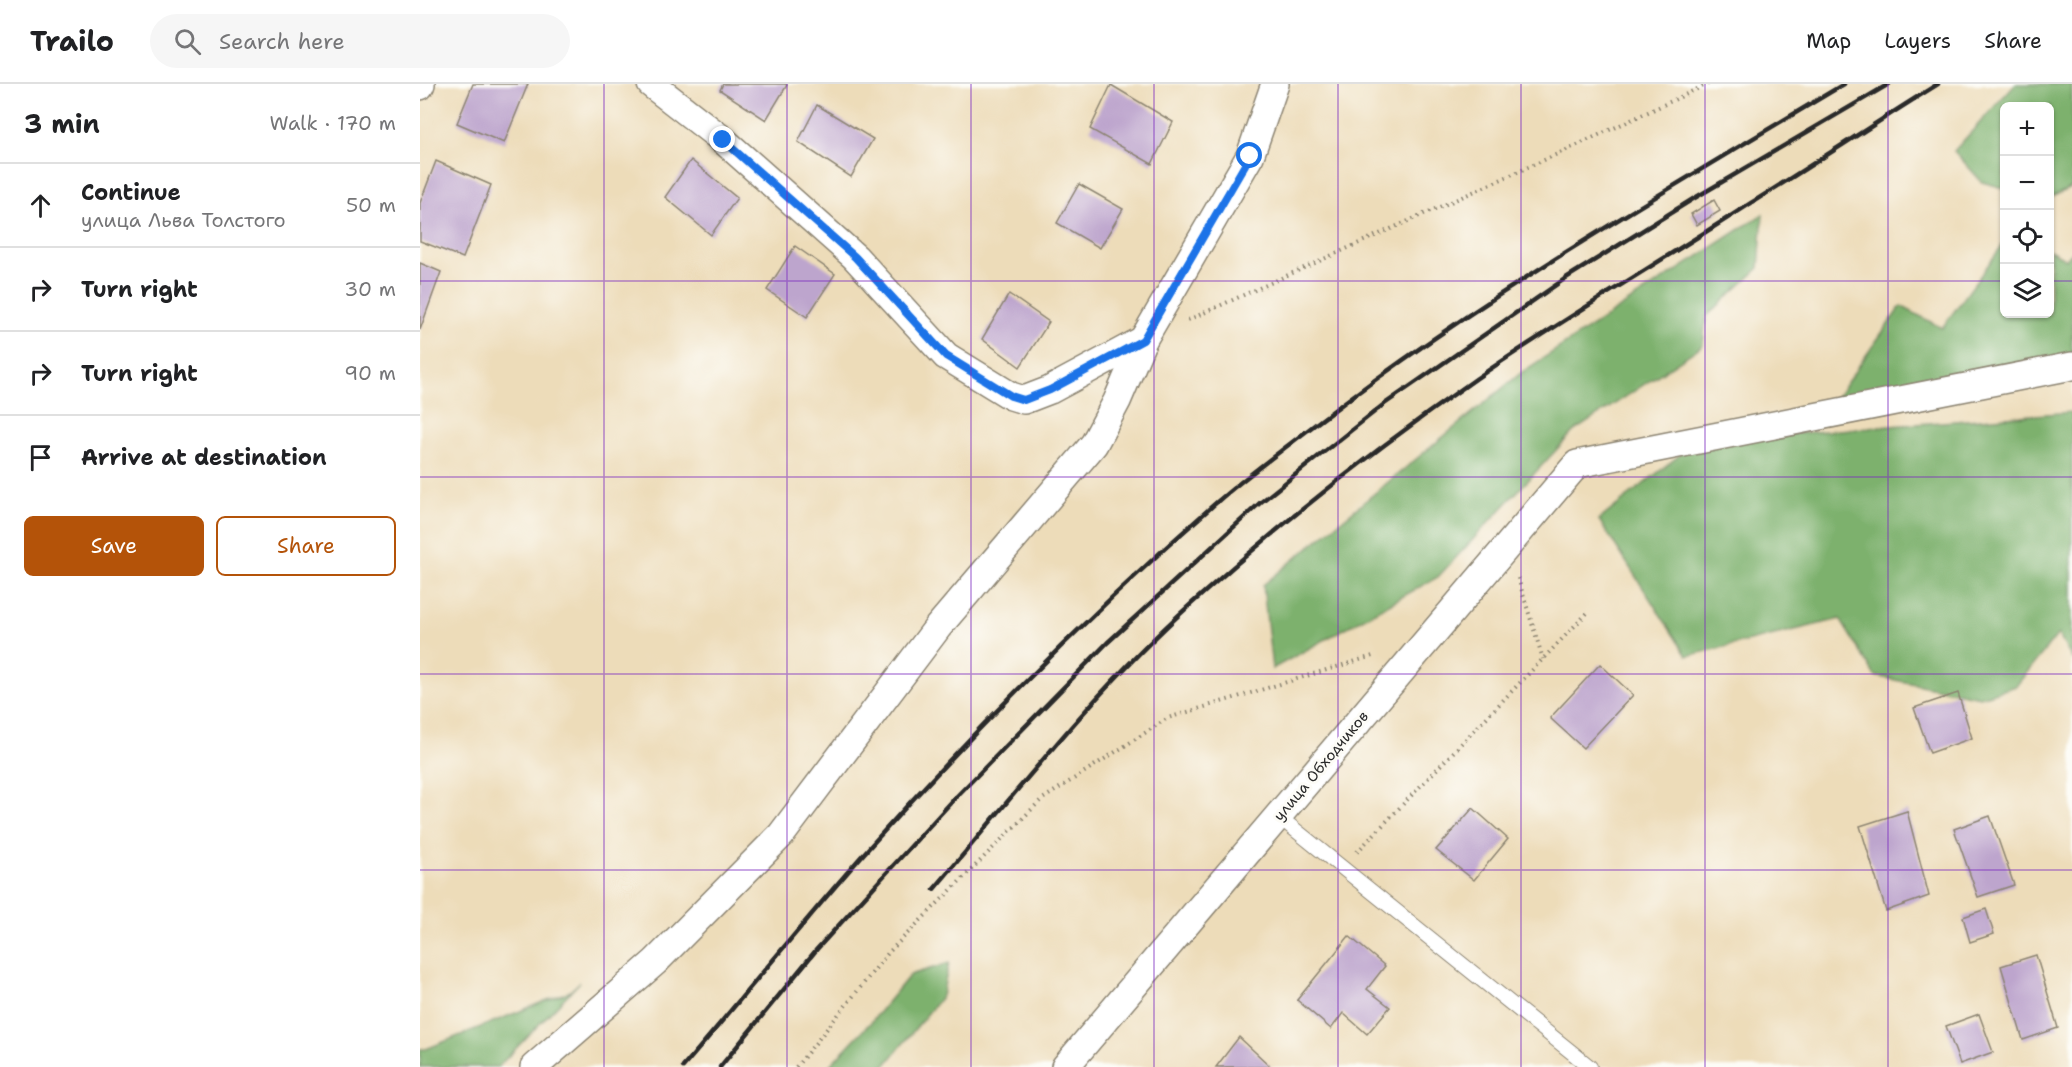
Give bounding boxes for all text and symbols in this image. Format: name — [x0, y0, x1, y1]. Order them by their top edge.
search box — [150, 14, 570, 68]
text: Trailo — [30, 22, 114, 60]
icon: search — [171, 25, 204, 58]
text: Search here — [219, 27, 345, 56]
text: Map — [1806, 27, 1851, 55]
text: Layers — [1884, 27, 1951, 55]
text: Share — [1984, 27, 2042, 55]
map controls — [2000, 102, 2054, 318]
button: + — [2000, 102, 2054, 156]
text: 3 min — [24, 106, 100, 141]
text: Walk · 170 m — [270, 110, 396, 136]
route end — [709, 126, 735, 152]
route start — [1236, 142, 1262, 168]
button: − — [2000, 156, 2054, 210]
text: Continue — [81, 178, 181, 207]
icon: ahead — [24, 189, 57, 222]
text: 50 m — [346, 192, 396, 218]
text: улица Льва Толстого — [81, 207, 286, 233]
button: locate — [2000, 210, 2054, 264]
button: layers — [2000, 264, 2054, 318]
icon: right — [24, 273, 57, 306]
text: Turn right — [81, 275, 198, 304]
text: 30 m — [344, 276, 396, 302]
icon: right — [24, 357, 57, 390]
text: Turn right — [81, 359, 198, 388]
text: 90 m — [344, 360, 396, 386]
icon: arrive — [24, 441, 57, 474]
text: Arrive at destination — [81, 443, 327, 472]
button: Save — [24, 516, 204, 576]
button: Share — [216, 516, 396, 576]
street label: улица Обходчиков — [1269, 707, 1373, 825]

